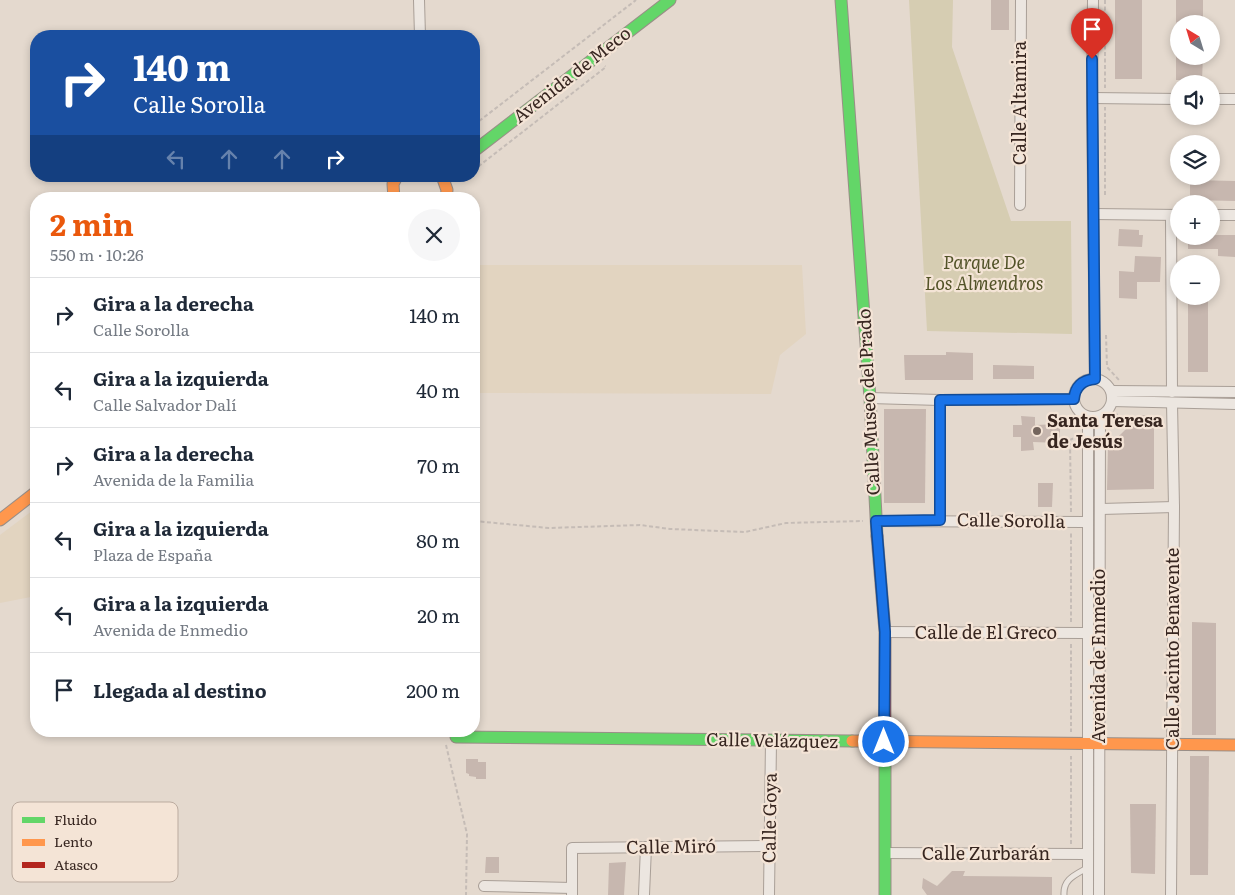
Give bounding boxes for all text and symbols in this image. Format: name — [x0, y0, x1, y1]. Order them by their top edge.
pin — [1071, 8, 1113, 59]
icon: arrive — [1078, 15, 1106, 43]
north arrow — [1170, 15, 1220, 65]
map controls — [1170, 15, 1220, 305]
street label: Avenida de Meco — [506, 19, 636, 129]
text: 140 m — [133, 40, 231, 92]
street label: Calle Altamira — [1005, 41, 1032, 165]
icon: right — [50, 50, 115, 115]
button: sound — [1170, 75, 1220, 125]
text: Calle Sorolla — [133, 87, 266, 120]
button: layers — [1170, 135, 1220, 185]
icon: left — [162, 145, 190, 173]
icon: ahead — [215, 145, 243, 173]
icon: ahead — [268, 145, 296, 173]
icon: right — [321, 145, 349, 173]
button: + — [1170, 195, 1220, 245]
text: 2 min — [50, 201, 134, 245]
button: close — [408, 209, 460, 261]
text: 550 m · 10:26 — [50, 242, 144, 266]
park label: Parque De Los Almendros — [925, 248, 1043, 296]
button: − — [1170, 255, 1220, 305]
text: Gira a la derecha — [93, 289, 254, 317]
icon: right — [50, 301, 78, 329]
text: 140 m — [409, 301, 460, 329]
street label: Calle Museo del Prado — [849, 308, 886, 496]
text: Calle Sorolla — [93, 317, 189, 341]
text: Gira a la izquierda — [93, 364, 269, 392]
icon: left — [50, 376, 78, 404]
text: 40 m — [416, 376, 460, 404]
text: Calle Salvador Dalí — [93, 392, 237, 416]
place label: Santa Teresa de Jesús — [1047, 406, 1164, 454]
marker: Santa Teresa de Jesús — [1031, 425, 1043, 437]
text: Gira a la derecha — [93, 439, 254, 467]
icon: right — [50, 451, 78, 479]
text: 70 m — [417, 451, 460, 479]
text: Avenida de la Familia — [93, 467, 254, 491]
street label: Calle Sorolla — [957, 505, 1066, 534]
text: Gira a la izquierda — [93, 514, 269, 542]
icon: left — [50, 526, 78, 554]
text: 80 m — [416, 526, 460, 554]
text: Plaza de España — [93, 542, 212, 566]
street label: Calle Jacinto Benavente — [1158, 548, 1185, 750]
street label: Avenida de Enmedio — [1084, 569, 1111, 743]
text: Gira a la izquierda — [93, 589, 269, 617]
icon: left — [50, 601, 78, 629]
text: 20 m — [417, 601, 460, 629]
text: Avenida de Enmedio — [93, 617, 248, 641]
street label: Calle de El Greco — [915, 618, 1057, 645]
icon: arrive — [50, 676, 78, 704]
text: Llegada al destino — [93, 676, 267, 704]
text: 200 m — [406, 676, 460, 704]
position arrow — [857, 715, 909, 767]
street label: Calle Velázquez — [706, 725, 839, 754]
street label: Calle Goya — [754, 772, 783, 863]
legend — [12, 802, 178, 882]
text: Fluido — [54, 809, 97, 829]
text: Lento — [54, 831, 93, 851]
street label: Calle Miró — [626, 831, 716, 860]
street label: Calle Zurbarán — [922, 839, 1050, 866]
text: Atasco — [54, 854, 98, 874]

